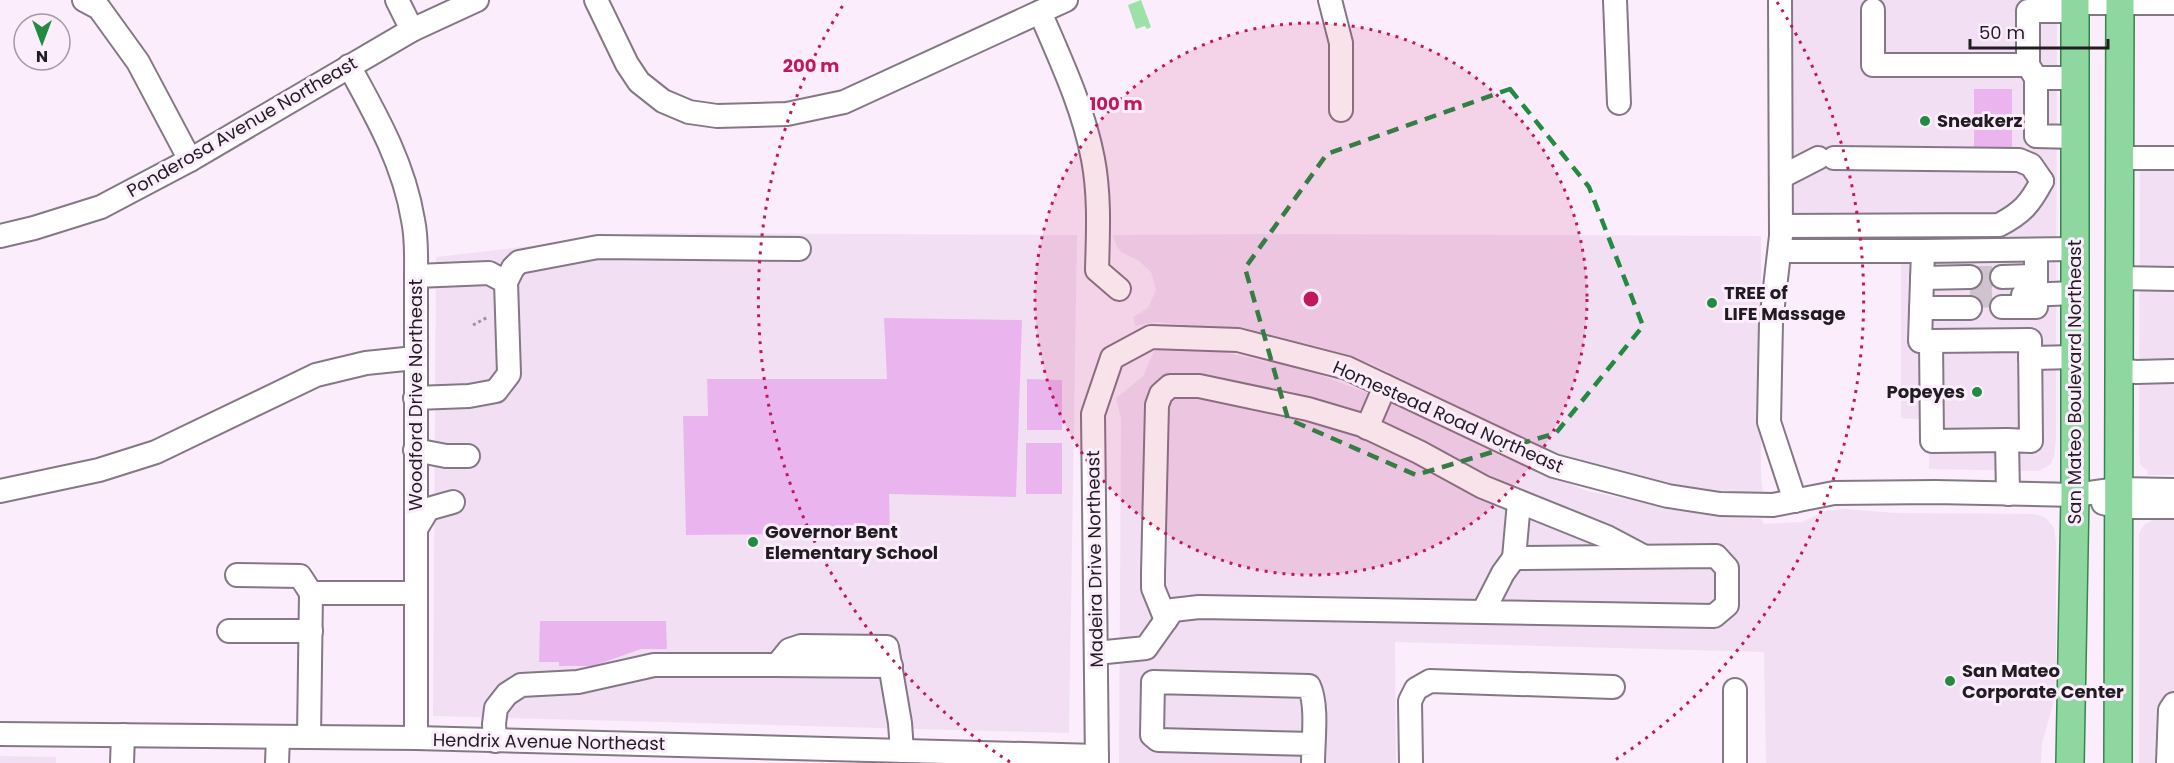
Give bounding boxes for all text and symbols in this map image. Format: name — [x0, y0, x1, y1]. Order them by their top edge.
north arrow — [12, 12, 72, 72]
scale bar — [1970, 12, 2108, 50]
text: 50 m — [1979, 20, 2025, 45]
text: N — [36, 45, 48, 68]
street label: Ponderosa Avenue Northeast — [122, 50, 361, 203]
text: 200 m — [783, 53, 839, 78]
text: 100 m — [1089, 91, 1143, 116]
place label: Sneakerz — [1937, 108, 2022, 133]
marker: Sneakerz — [1918, 114, 1932, 128]
street label: San Mateo Boulevard Northeast — [2062, 240, 2087, 524]
street label: Woodford Drive Northeast — [403, 279, 428, 511]
place label: TREE of LIFE Massage — [1724, 280, 1846, 326]
centre of rings — [1301, 289, 1321, 309]
marker: TREE of LIFE Massage — [1705, 296, 1719, 310]
street label: Homestead Road Northeast — [1329, 354, 1567, 479]
place label: Popeyes — [1886, 379, 1965, 404]
marker: Popeyes — [1970, 385, 1984, 399]
street label: Madeira Drive Northeast — [1080, 450, 1109, 668]
place label: Governor Bent Elementary School — [765, 519, 938, 565]
marker: Governor Bent Elementary School — [746, 535, 760, 549]
place label: San Mateo Corporate Center — [1962, 658, 2124, 704]
marker: San Mateo Corporate Center — [1943, 674, 1957, 688]
street label: Hendrix Avenue Northeast — [433, 727, 665, 756]

